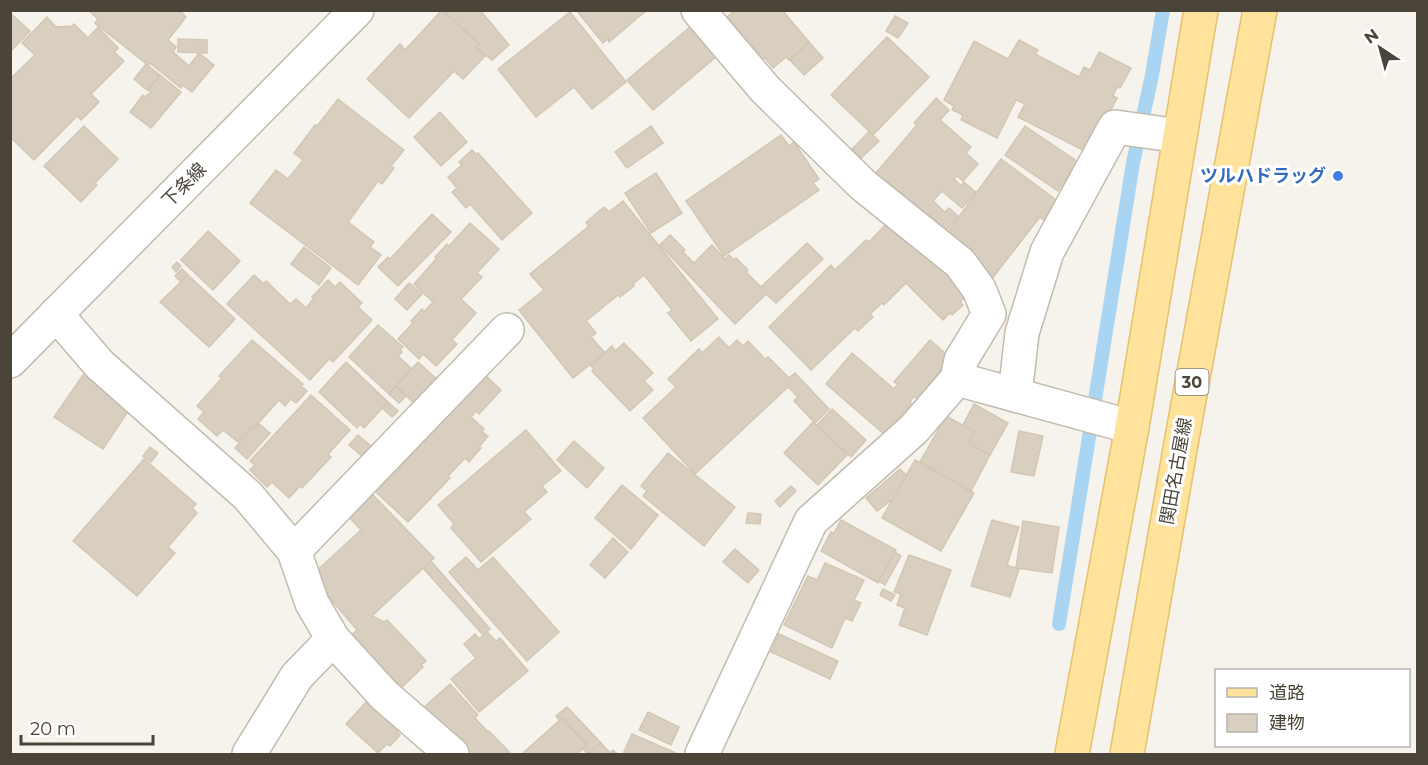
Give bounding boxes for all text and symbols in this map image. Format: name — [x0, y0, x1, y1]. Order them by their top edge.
north arrow — [1350, 18, 1410, 78]
text: N — [1361, 25, 1382, 48]
street label: 下条線 — [157, 158, 211, 212]
place label: ツルハドラッグ — [1200, 165, 1326, 187]
marker: ツルハドラッグ — [1331, 169, 1345, 183]
road number: 30 — [1176, 369, 1208, 395]
street label: 関田名古屋線 — [1156, 416, 1196, 526]
legend — [1215, 669, 1410, 747]
text: 道路 — [1269, 682, 1305, 704]
scale bar — [21, 708, 153, 746]
text: 建物 — [1269, 712, 1305, 734]
text: 20 m — [30, 718, 76, 740]

